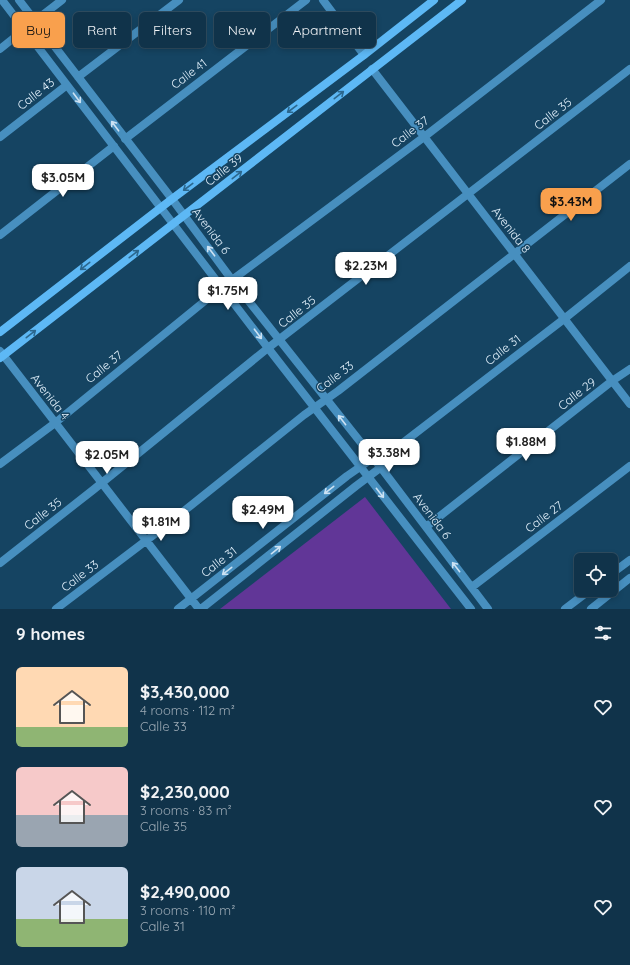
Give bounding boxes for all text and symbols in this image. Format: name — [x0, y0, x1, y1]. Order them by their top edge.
chip: Buy — [12, 12, 65, 48]
chip: Rent — [73, 12, 131, 48]
chip: Filters — [139, 12, 206, 48]
chip: New — [214, 12, 270, 48]
chip: Apartment — [278, 12, 376, 48]
street label: Calle 41 — [168, 55, 210, 92]
street label: Calle 43 — [14, 74, 57, 113]
one-way arrow — [334, 91, 345, 99]
one-way arrow — [73, 92, 81, 103]
street label: Calle 35 — [531, 94, 574, 133]
one-way arrow — [287, 105, 298, 113]
street label: Calle 37 — [388, 113, 431, 151]
one-way arrow — [111, 120, 119, 131]
street label: Calle 39 — [202, 150, 246, 189]
pin: $3.05M — [30, 164, 96, 198]
text: $3.05M — [41, 169, 85, 185]
one-way arrow — [231, 171, 242, 179]
one-way arrow — [183, 183, 194, 191]
pin: $3.43M — [538, 188, 604, 222]
text: $3.43M — [550, 193, 592, 209]
street label: Avenida 8 — [489, 204, 534, 256]
street label: Avenida 6 — [189, 205, 234, 257]
one-way arrow — [207, 246, 215, 257]
one-way arrow — [128, 250, 139, 258]
pin: $2.23M — [333, 252, 399, 286]
text: $2.23M — [344, 257, 388, 273]
one-way arrow — [80, 262, 91, 270]
pin: $1.75M — [195, 277, 261, 311]
text: $1.75M — [207, 282, 249, 298]
street label: Calle 35 — [275, 292, 318, 331]
one-way arrow — [25, 329, 36, 338]
one-way arrow — [254, 329, 262, 340]
street label: Calle 31 — [482, 331, 524, 368]
street label: Calle 37 — [82, 347, 125, 386]
street label: Calle 33 — [313, 358, 356, 396]
street label: Avenida 4 — [28, 371, 73, 423]
street label: Calle 29 — [555, 374, 599, 413]
one-way arrow — [338, 414, 347, 425]
pin: $1.88M — [493, 428, 559, 462]
text: $1.88M — [506, 433, 546, 449]
pin: $3.38M — [356, 439, 422, 473]
pin: $2.05M — [74, 441, 140, 475]
text: $3.38M — [368, 444, 410, 460]
text: $2.05M — [85, 446, 129, 462]
one-way arrow — [324, 486, 335, 495]
one-way arrow — [376, 487, 385, 498]
street label: Avenida 6 — [410, 490, 455, 542]
street label: Calle 35 — [21, 494, 64, 533]
pin: $2.49M — [230, 496, 296, 530]
street label: Calle 27 — [522, 498, 565, 536]
text: $2.49M — [241, 501, 285, 517]
pin: $1.81M — [128, 508, 194, 542]
text: $1.81M — [142, 513, 180, 529]
street label: Calle 31 — [198, 543, 240, 580]
one-way arrow — [270, 545, 281, 554]
map controls — [574, 553, 618, 597]
button: locate — [574, 553, 618, 597]
street label: Calle 33 — [58, 557, 101, 595]
one-way arrow — [452, 561, 461, 572]
one-way arrow — [222, 567, 233, 575]
icon: filters — [592, 622, 614, 644]
text: 9 homes — [16, 623, 85, 644]
text: $3,430,000 — [140, 681, 230, 702]
icon: home — [48, 683, 96, 731]
icon: heart — [592, 696, 614, 718]
text: 4 rooms · 112 m² — [140, 702, 235, 718]
text: Calle 33 — [140, 718, 187, 734]
text: $2,230,000 — [140, 781, 230, 802]
icon: home — [48, 783, 96, 831]
icon: heart — [592, 796, 614, 818]
text: 3 rooms · 83 m² — [140, 802, 232, 818]
text: Calle 35 — [140, 818, 187, 834]
text: $2,490,000 — [140, 881, 230, 902]
icon: home — [48, 883, 96, 931]
icon: heart — [592, 896, 614, 918]
text: 3 rooms · 110 m² — [140, 902, 235, 918]
text: Calle 31 — [140, 918, 185, 934]

